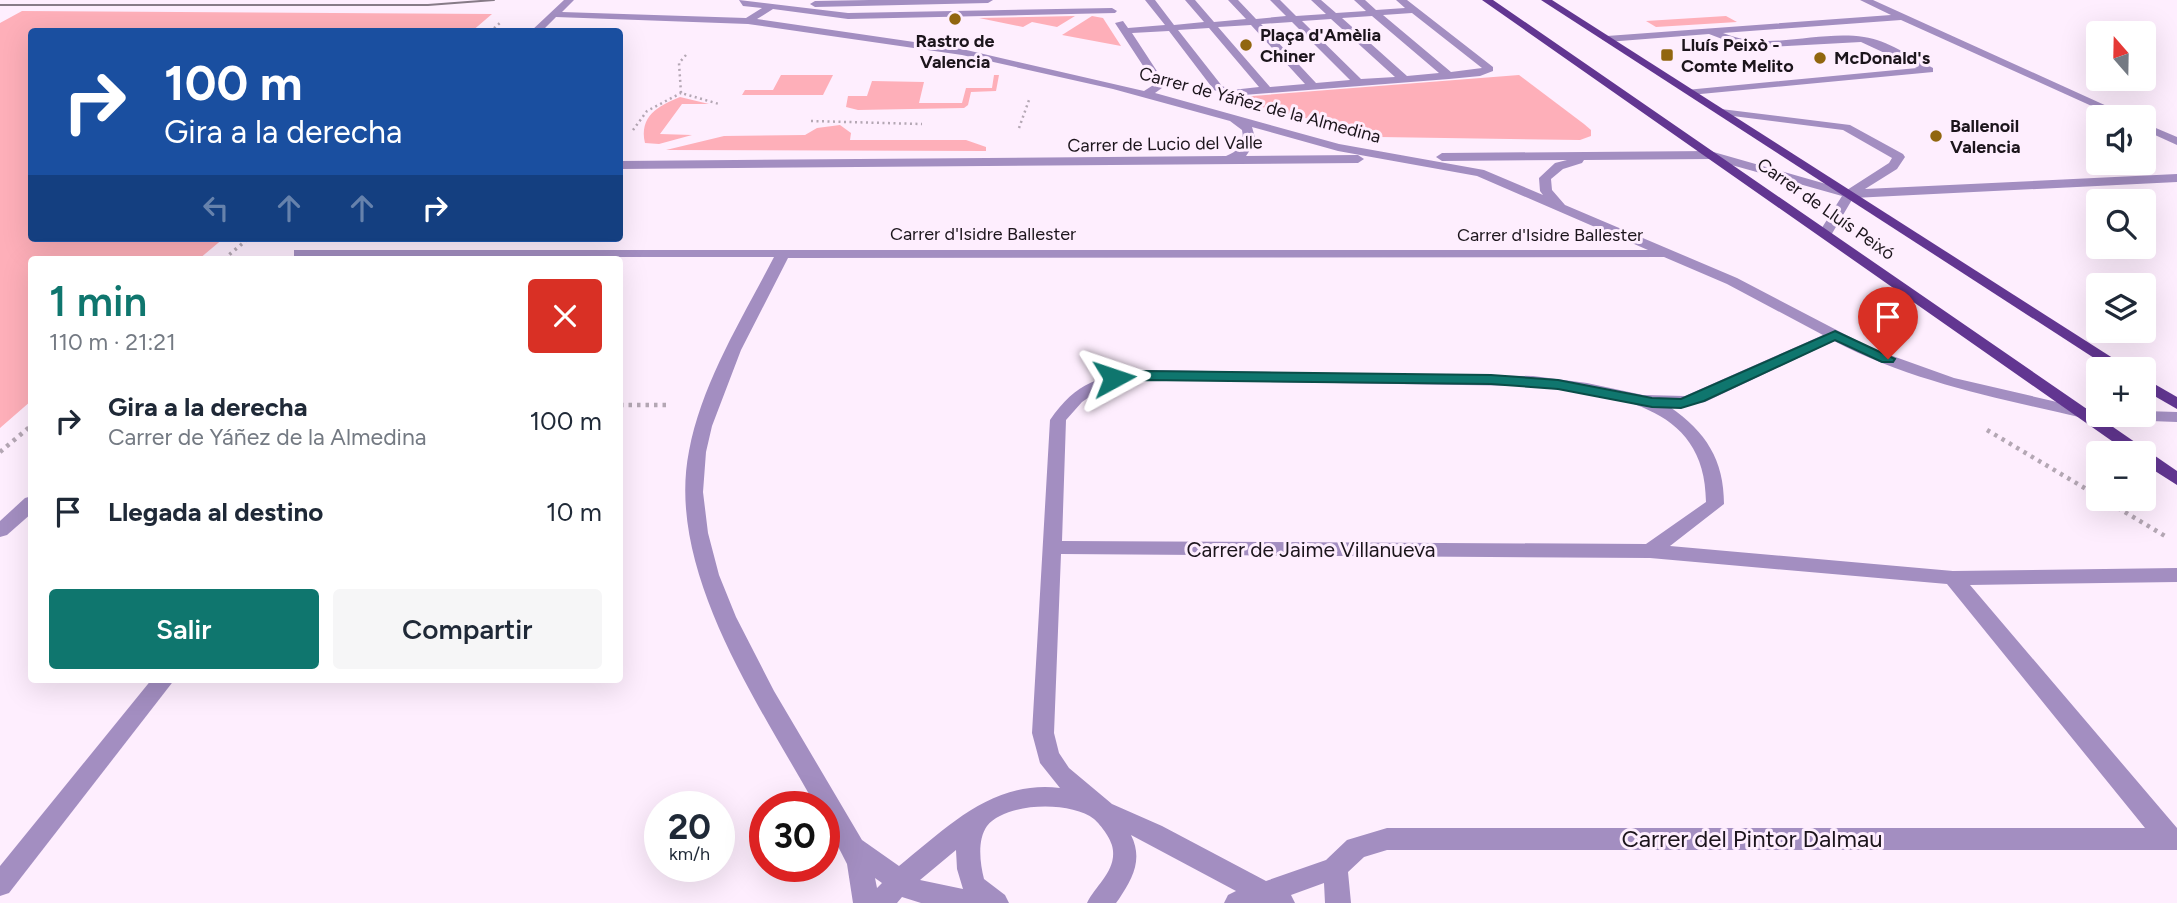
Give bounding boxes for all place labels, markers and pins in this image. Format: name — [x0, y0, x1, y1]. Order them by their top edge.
marker: Rastro de Valencia — [947, 11, 963, 27]
place label: Plaça d'Amèlia Chiner — [1260, 24, 1381, 67]
place label: Rastro de Valencia — [915, 30, 995, 73]
place label: Lluís Peixò - Comte Melito — [1681, 34, 1794, 77]
marker: Plaça d'Amèlia Chiner — [1238, 37, 1254, 53]
marker: Lluís Peixò - Comte Melito — [1659, 47, 1675, 63]
place label: McDonald's — [1834, 47, 1931, 69]
marker: McDonald's — [1812, 50, 1828, 66]
place label: Ballenoil Valencia — [1950, 115, 2021, 158]
marker: Ballenoil Valencia — [1928, 128, 1944, 144]
pin — [1858, 287, 1918, 359]

